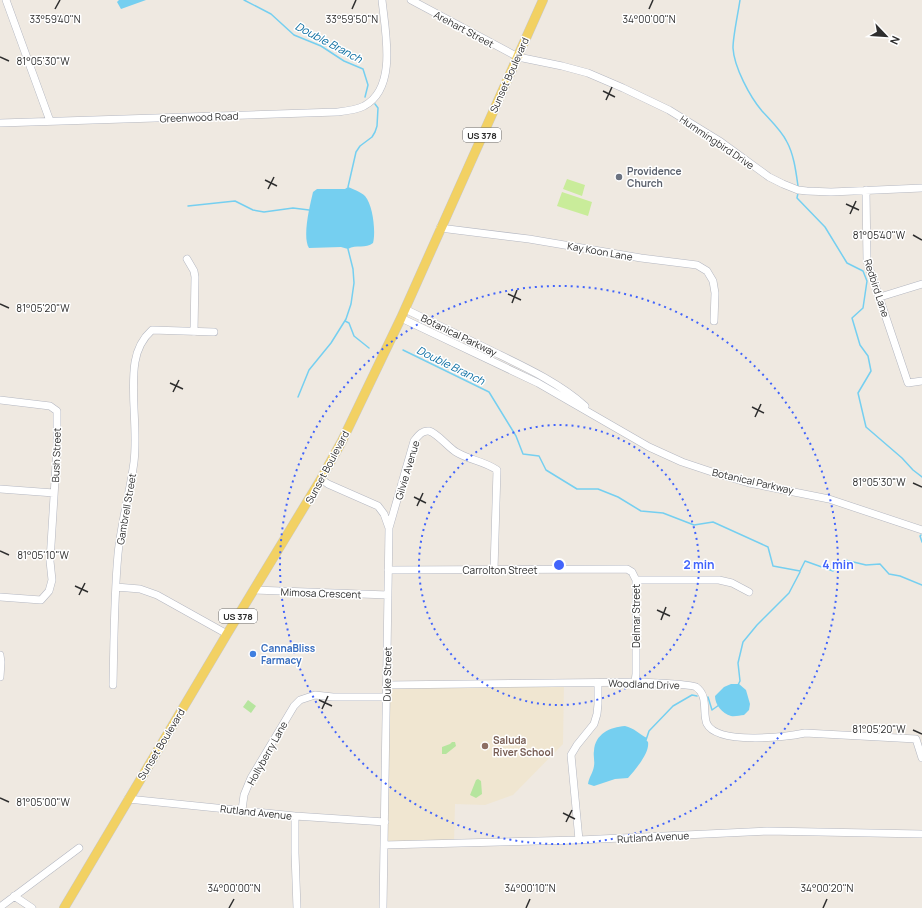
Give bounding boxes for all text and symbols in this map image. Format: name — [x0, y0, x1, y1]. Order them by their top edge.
street label: Arehart Street — [432, 7, 496, 51]
text: 33°59'40"N — [29, 12, 81, 26]
text: 33°59'50"N — [326, 12, 378, 26]
text: 34°00'00"N — [622, 12, 676, 26]
north arrow — [866, 16, 906, 56]
water label: Double Branch — [293, 18, 366, 66]
text: N — [887, 34, 904, 47]
street label: Sunset Boulevard — [486, 35, 532, 115]
text: 81°05'30"W — [16, 54, 70, 68]
street label: Greenwood Road — [159, 109, 239, 125]
street label: Hummingbird Drive — [677, 112, 757, 172]
road number: US 378 — [463, 128, 501, 142]
place label: Providence Church — [627, 164, 681, 190]
marker: Providence Church — [614, 172, 624, 182]
text: 81°05'40"W — [853, 228, 906, 242]
street label: Kay Koon Lane — [566, 238, 634, 264]
street label: Redbird Lane — [861, 257, 893, 319]
text: 81°05'20"W — [16, 301, 70, 315]
street label: Botanical Parkway — [419, 310, 500, 360]
water label: Double Branch — [415, 342, 488, 388]
street label: Bush Street — [48, 427, 64, 483]
street label: Sunset Boulevard — [302, 428, 352, 506]
street label: Gilvie Avenue — [391, 439, 423, 501]
street label: Botanical Parkway — [711, 465, 796, 497]
street label: Gambrell Street — [113, 472, 139, 546]
text: 81°05'30"W — [852, 475, 906, 489]
text: 81°05'10"W — [17, 548, 69, 562]
text: 2 min — [683, 556, 715, 573]
text: 4 min — [822, 556, 854, 573]
centre of rings — [552, 558, 566, 572]
street label: Carrolton Street — [462, 563, 538, 577]
street label: Delmar Street — [629, 584, 643, 648]
street label: Mimosa Crescent — [280, 585, 362, 601]
road number: US 378 — [219, 609, 257, 623]
place label: CannaBliss Farmacy — [261, 641, 316, 667]
street label: Duke Street — [380, 647, 394, 701]
marker: CannaBliss Farmacy — [248, 649, 258, 659]
street label: Woodland Drive — [608, 676, 680, 692]
street label: Sunset Boulevard — [134, 706, 188, 782]
street label: Hollyberry Lane — [244, 718, 290, 788]
text: 81°05'20"W — [852, 722, 906, 736]
place label: Saluda River School — [493, 733, 554, 759]
marker: Saluda River School — [480, 741, 490, 751]
text: 81°05'00"W — [16, 795, 70, 809]
street label: Rutland Avenue — [219, 801, 293, 823]
street label: Rutland Avenue — [617, 828, 690, 846]
text: 34°00'00"N — [207, 881, 261, 895]
text: 34°00'10"N — [504, 881, 556, 895]
text: 34°00'20"N — [801, 881, 854, 895]

